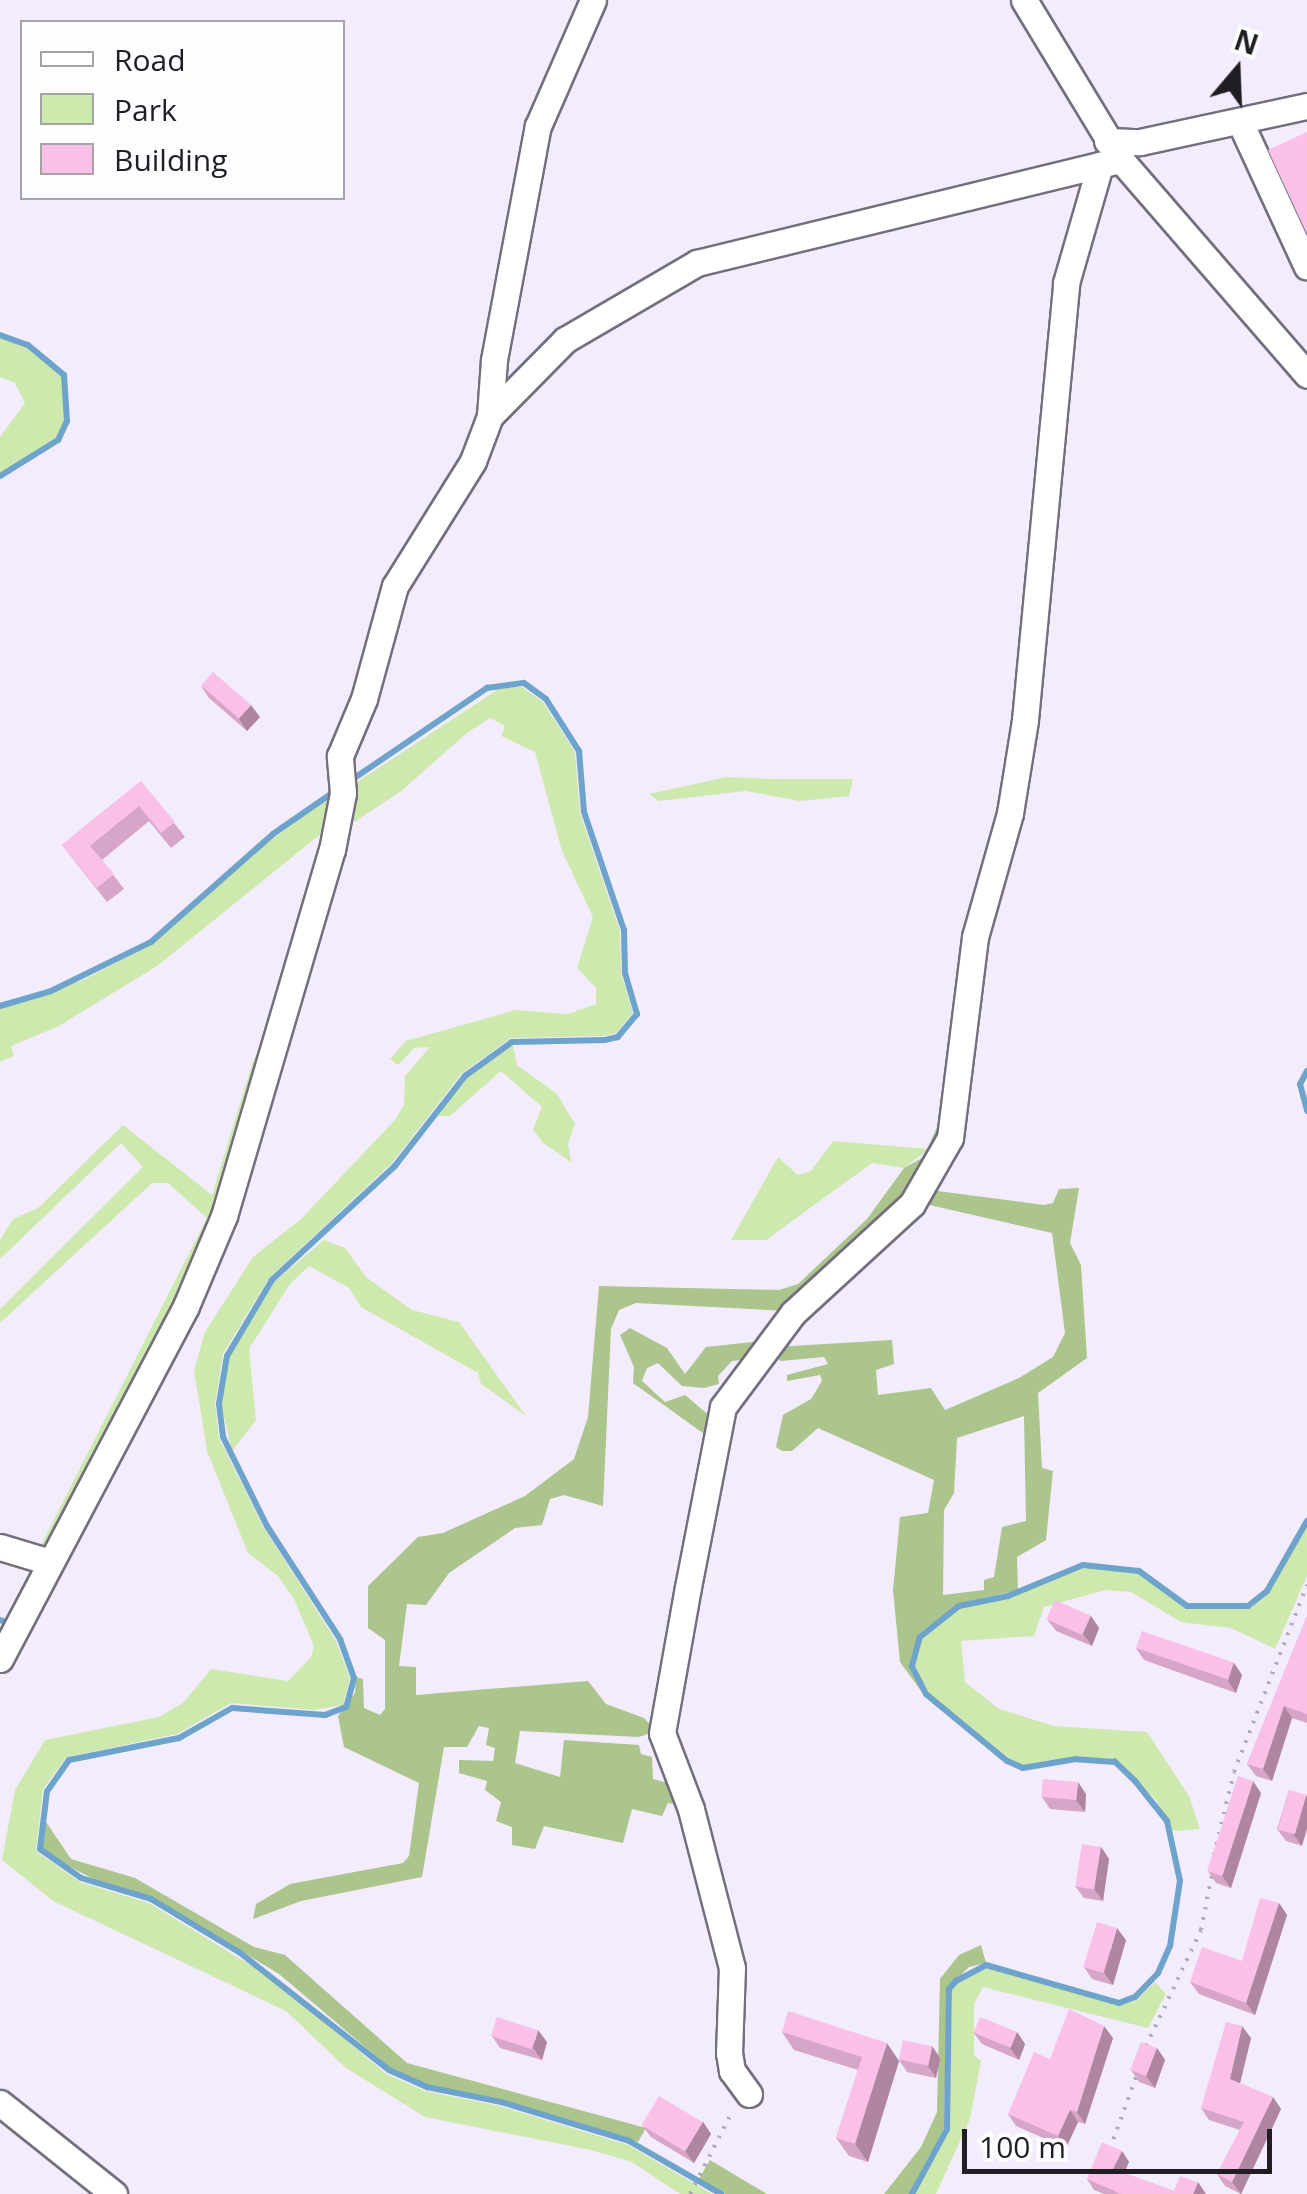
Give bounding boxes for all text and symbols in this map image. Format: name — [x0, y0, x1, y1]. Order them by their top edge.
legend — [20, 20, 345, 200]
north arrow — [1187, 20, 1287, 120]
text: N — [1230, 20, 1264, 63]
text: Road — [114, 39, 186, 80]
text: Park — [114, 89, 177, 130]
text: Building — [114, 139, 228, 180]
scale bar — [967, 2109, 1277, 2171]
text: 100 m — [979, 2126, 1066, 2167]

